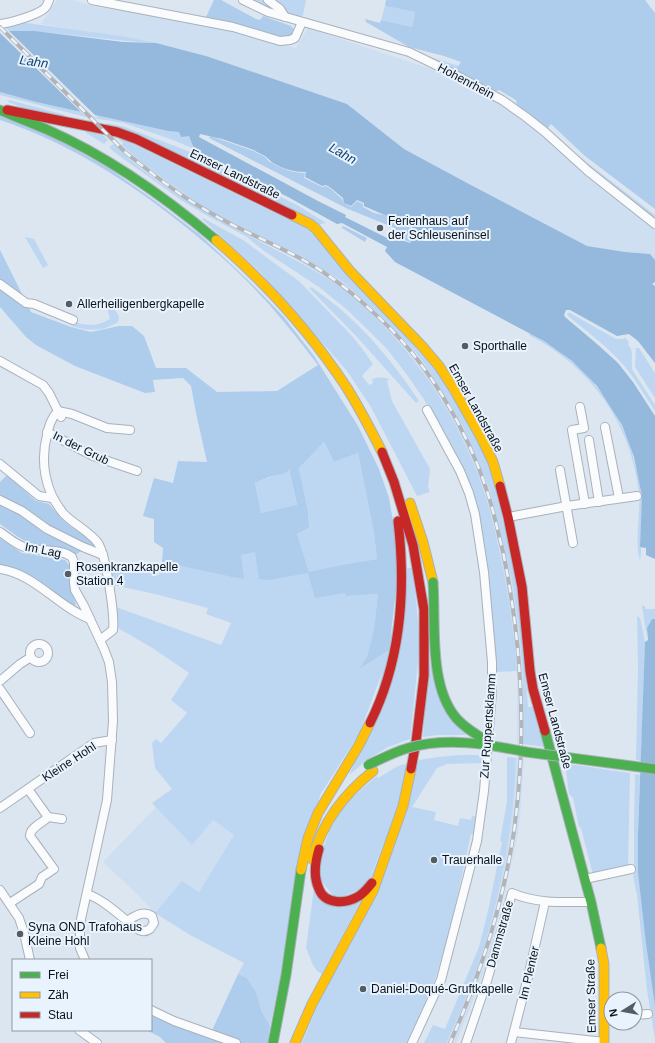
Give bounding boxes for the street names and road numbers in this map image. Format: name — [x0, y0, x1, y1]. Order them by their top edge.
street label: Hohenrhein — [435, 60, 497, 102]
street label: Emser Landstraße — [188, 146, 283, 202]
street label: Emser Landstraße — [446, 361, 506, 455]
street label: In der Grub — [51, 428, 112, 468]
street label: Im Lag — [24, 540, 62, 560]
street label: Emser Landstraße — [535, 672, 575, 771]
street label: Zur Ruppertsklamm — [477, 673, 499, 779]
street label: Kleine Hohl — [39, 739, 99, 785]
street label: Dammstraße — [484, 898, 516, 969]
street label: Im Plenter — [516, 945, 542, 1001]
street label: Emser Straße — [583, 959, 599, 1033]

